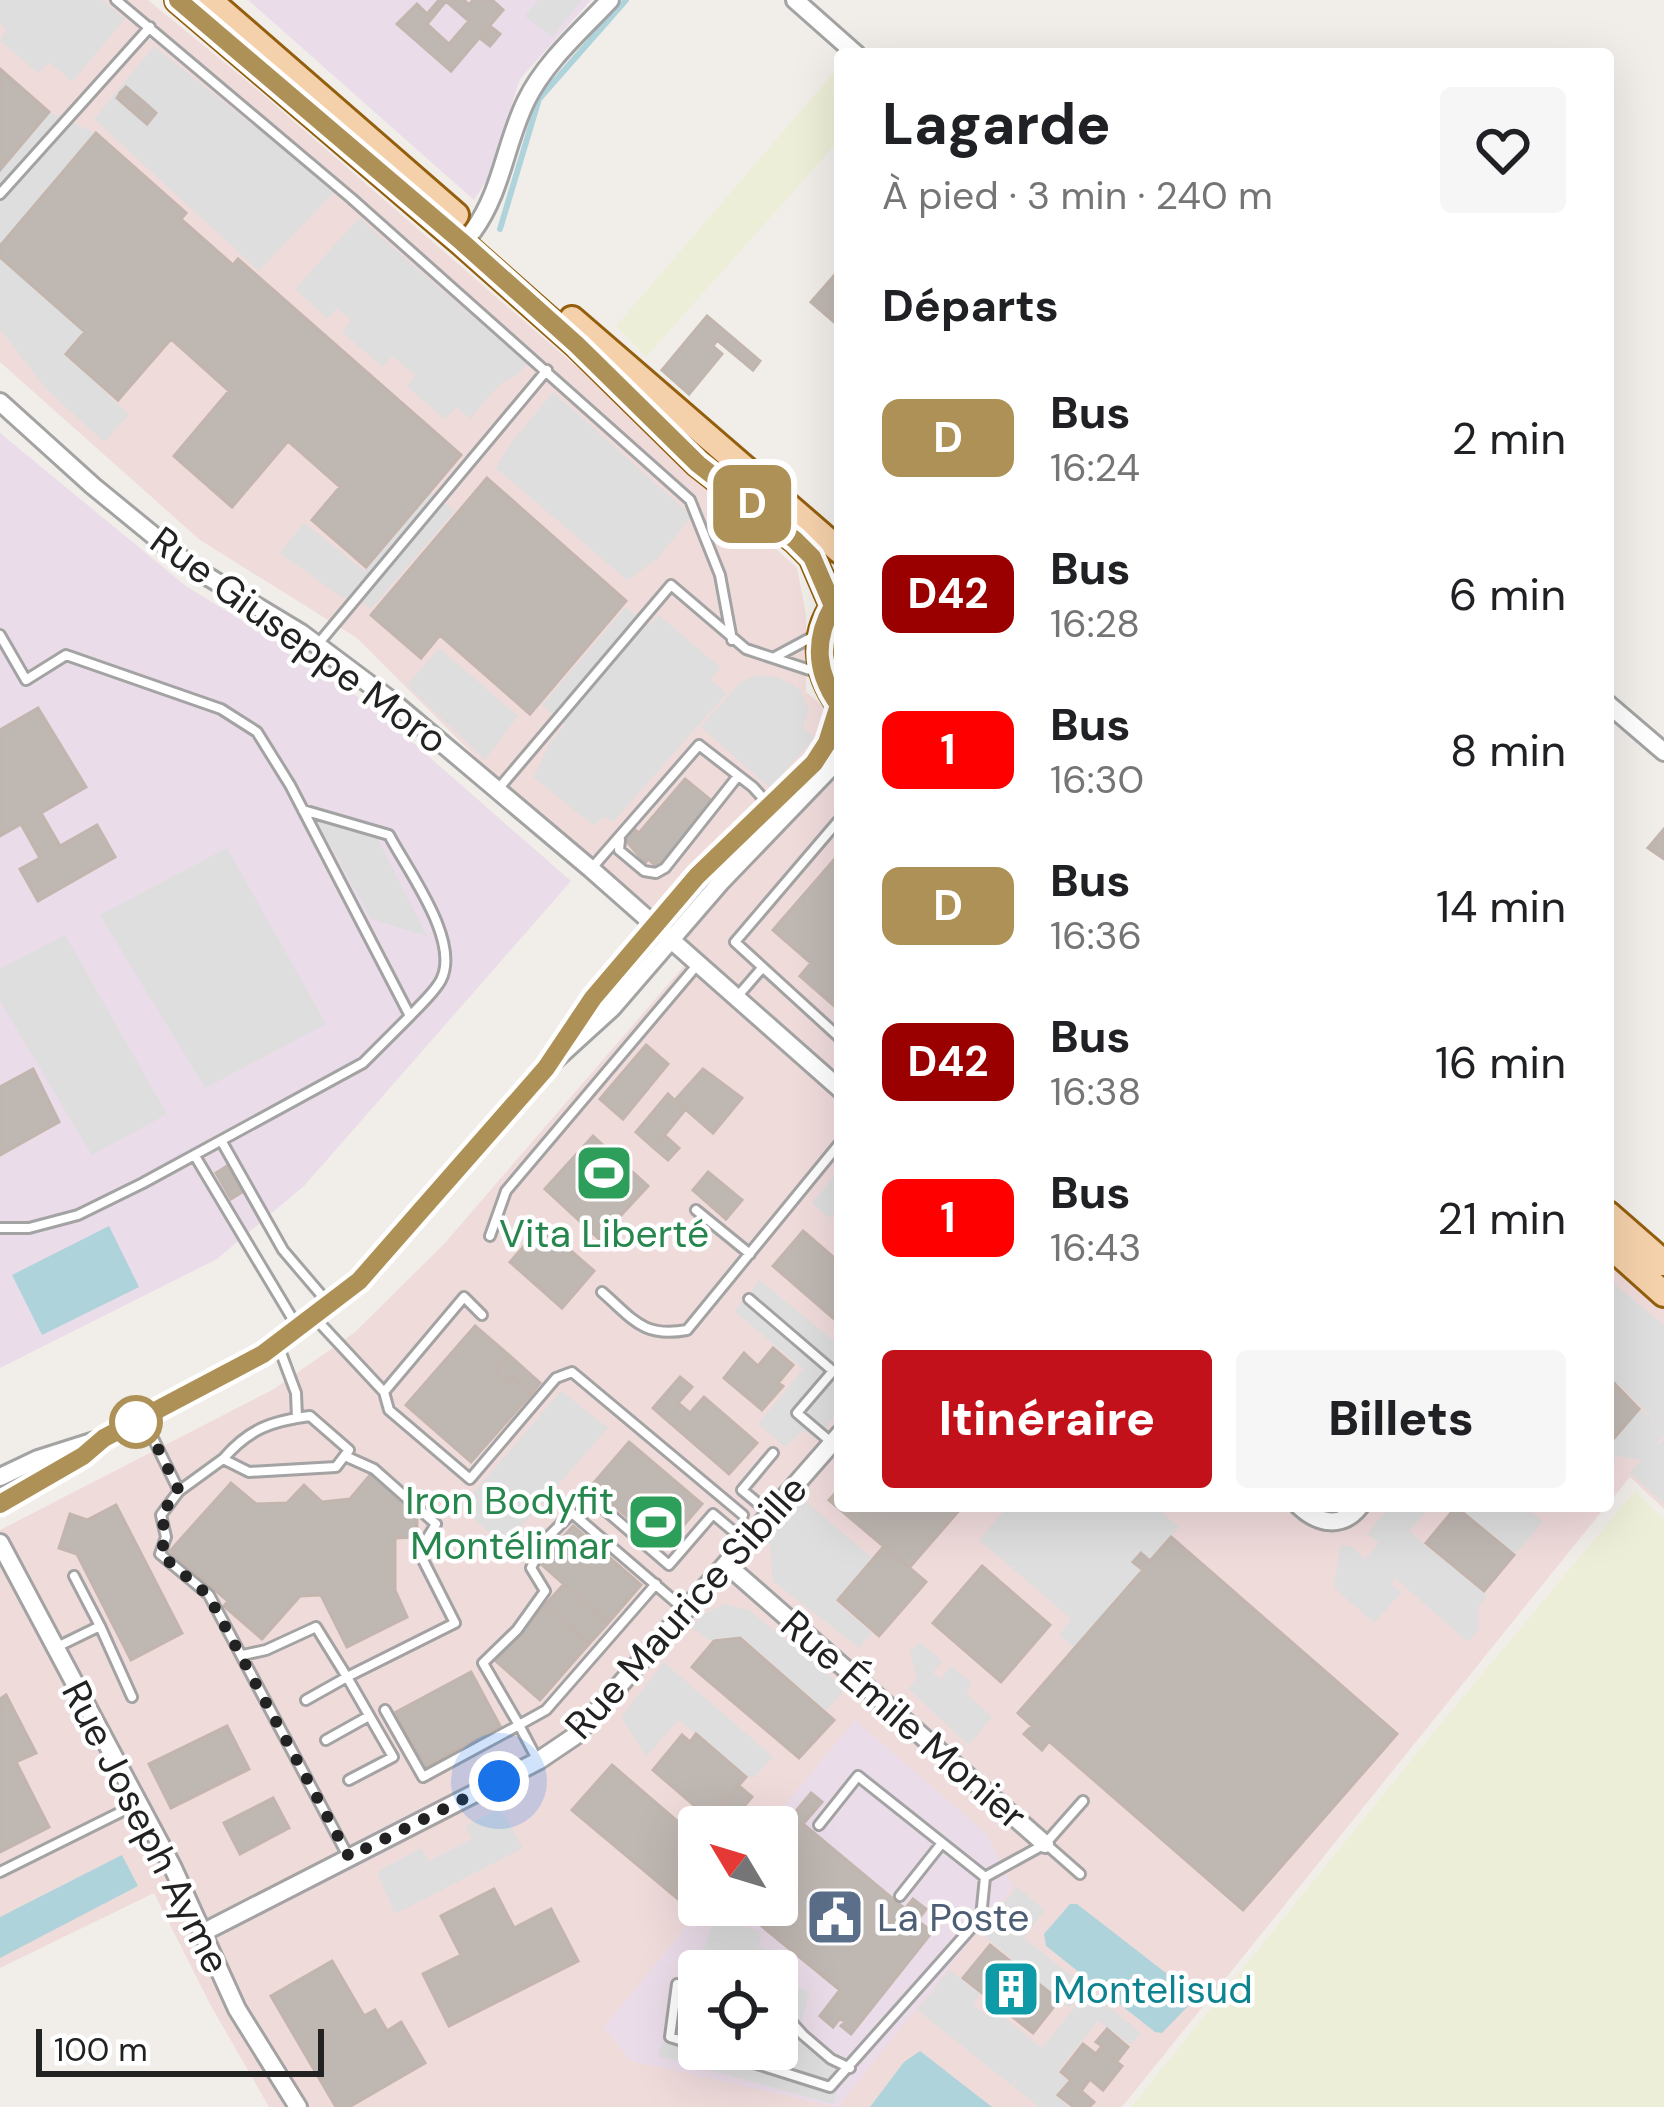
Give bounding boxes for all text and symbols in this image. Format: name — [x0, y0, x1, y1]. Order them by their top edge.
text: Lagarde — [882, 87, 1111, 162]
button: heart — [1440, 87, 1566, 213]
text: À pied · 3 min · 240 m — [882, 170, 1273, 221]
text: Départs — [882, 276, 1059, 335]
text: Bus — [1050, 383, 1130, 442]
text: 2 min — [1451, 409, 1566, 468]
text: D — [933, 410, 963, 465]
text: 16:24 — [1050, 442, 1140, 493]
line badge: D — [713, 465, 791, 543]
text: D — [737, 476, 767, 531]
street label: Rue Giuseppe Moro — [140, 515, 458, 765]
text: Bus — [1050, 539, 1130, 598]
text: 6 min — [1449, 565, 1566, 624]
text: D42 — [907, 566, 989, 621]
text: 16:28 — [1050, 598, 1140, 649]
text: Bus — [1050, 695, 1130, 754]
text: 8 min — [1450, 721, 1566, 780]
text: 1 — [940, 722, 956, 777]
text: 16:30 — [1050, 754, 1144, 805]
text: Bus — [1050, 851, 1130, 910]
text: 14 min — [1436, 877, 1566, 936]
text: D — [933, 878, 963, 933]
text: 16:36 — [1050, 910, 1142, 961]
text: Bus — [1050, 1007, 1130, 1066]
text: 16 min — [1435, 1033, 1566, 1092]
text: D42 — [907, 1034, 989, 1089]
text: 16:38 — [1050, 1066, 1141, 1117]
sports icon: Vita Liberté — [573, 1142, 635, 1204]
text: Bus — [1050, 1163, 1130, 1222]
text: 21 min — [1437, 1189, 1566, 1248]
text: 1 — [940, 1190, 956, 1245]
place label: Vita Liberté — [499, 1208, 709, 1259]
text: 16:43 — [1050, 1222, 1141, 1273]
button: Itinéraire — [882, 1350, 1212, 1488]
button: Billets — [1236, 1350, 1566, 1488]
unlabelled marker — [111, 1397, 161, 1447]
street label: Rue Maurice Sibille — [554, 1464, 818, 1750]
place label: Iron Bodyfit Montélimar — [405, 1475, 614, 1571]
sports icon: Iron Bodyfit Montélimar — [625, 1491, 687, 1553]
street label: Rue Émile Monier — [770, 1599, 1038, 1841]
street label: Rue Joseph Ayme — [50, 1672, 242, 1982]
your location — [469, 1751, 529, 1811]
north arrow — [678, 1806, 798, 1926]
map controls — [678, 1806, 798, 2070]
public building icon: La Poste — [804, 1886, 866, 1948]
place label: La Poste — [877, 1892, 1029, 1943]
button: locate — [678, 1950, 798, 2070]
building icon: Montelisud — [980, 1958, 1042, 2020]
place label: Montelisud — [1053, 1964, 1253, 2015]
scale bar — [36, 2023, 324, 2076]
text: 100 m — [54, 2028, 148, 2071]

